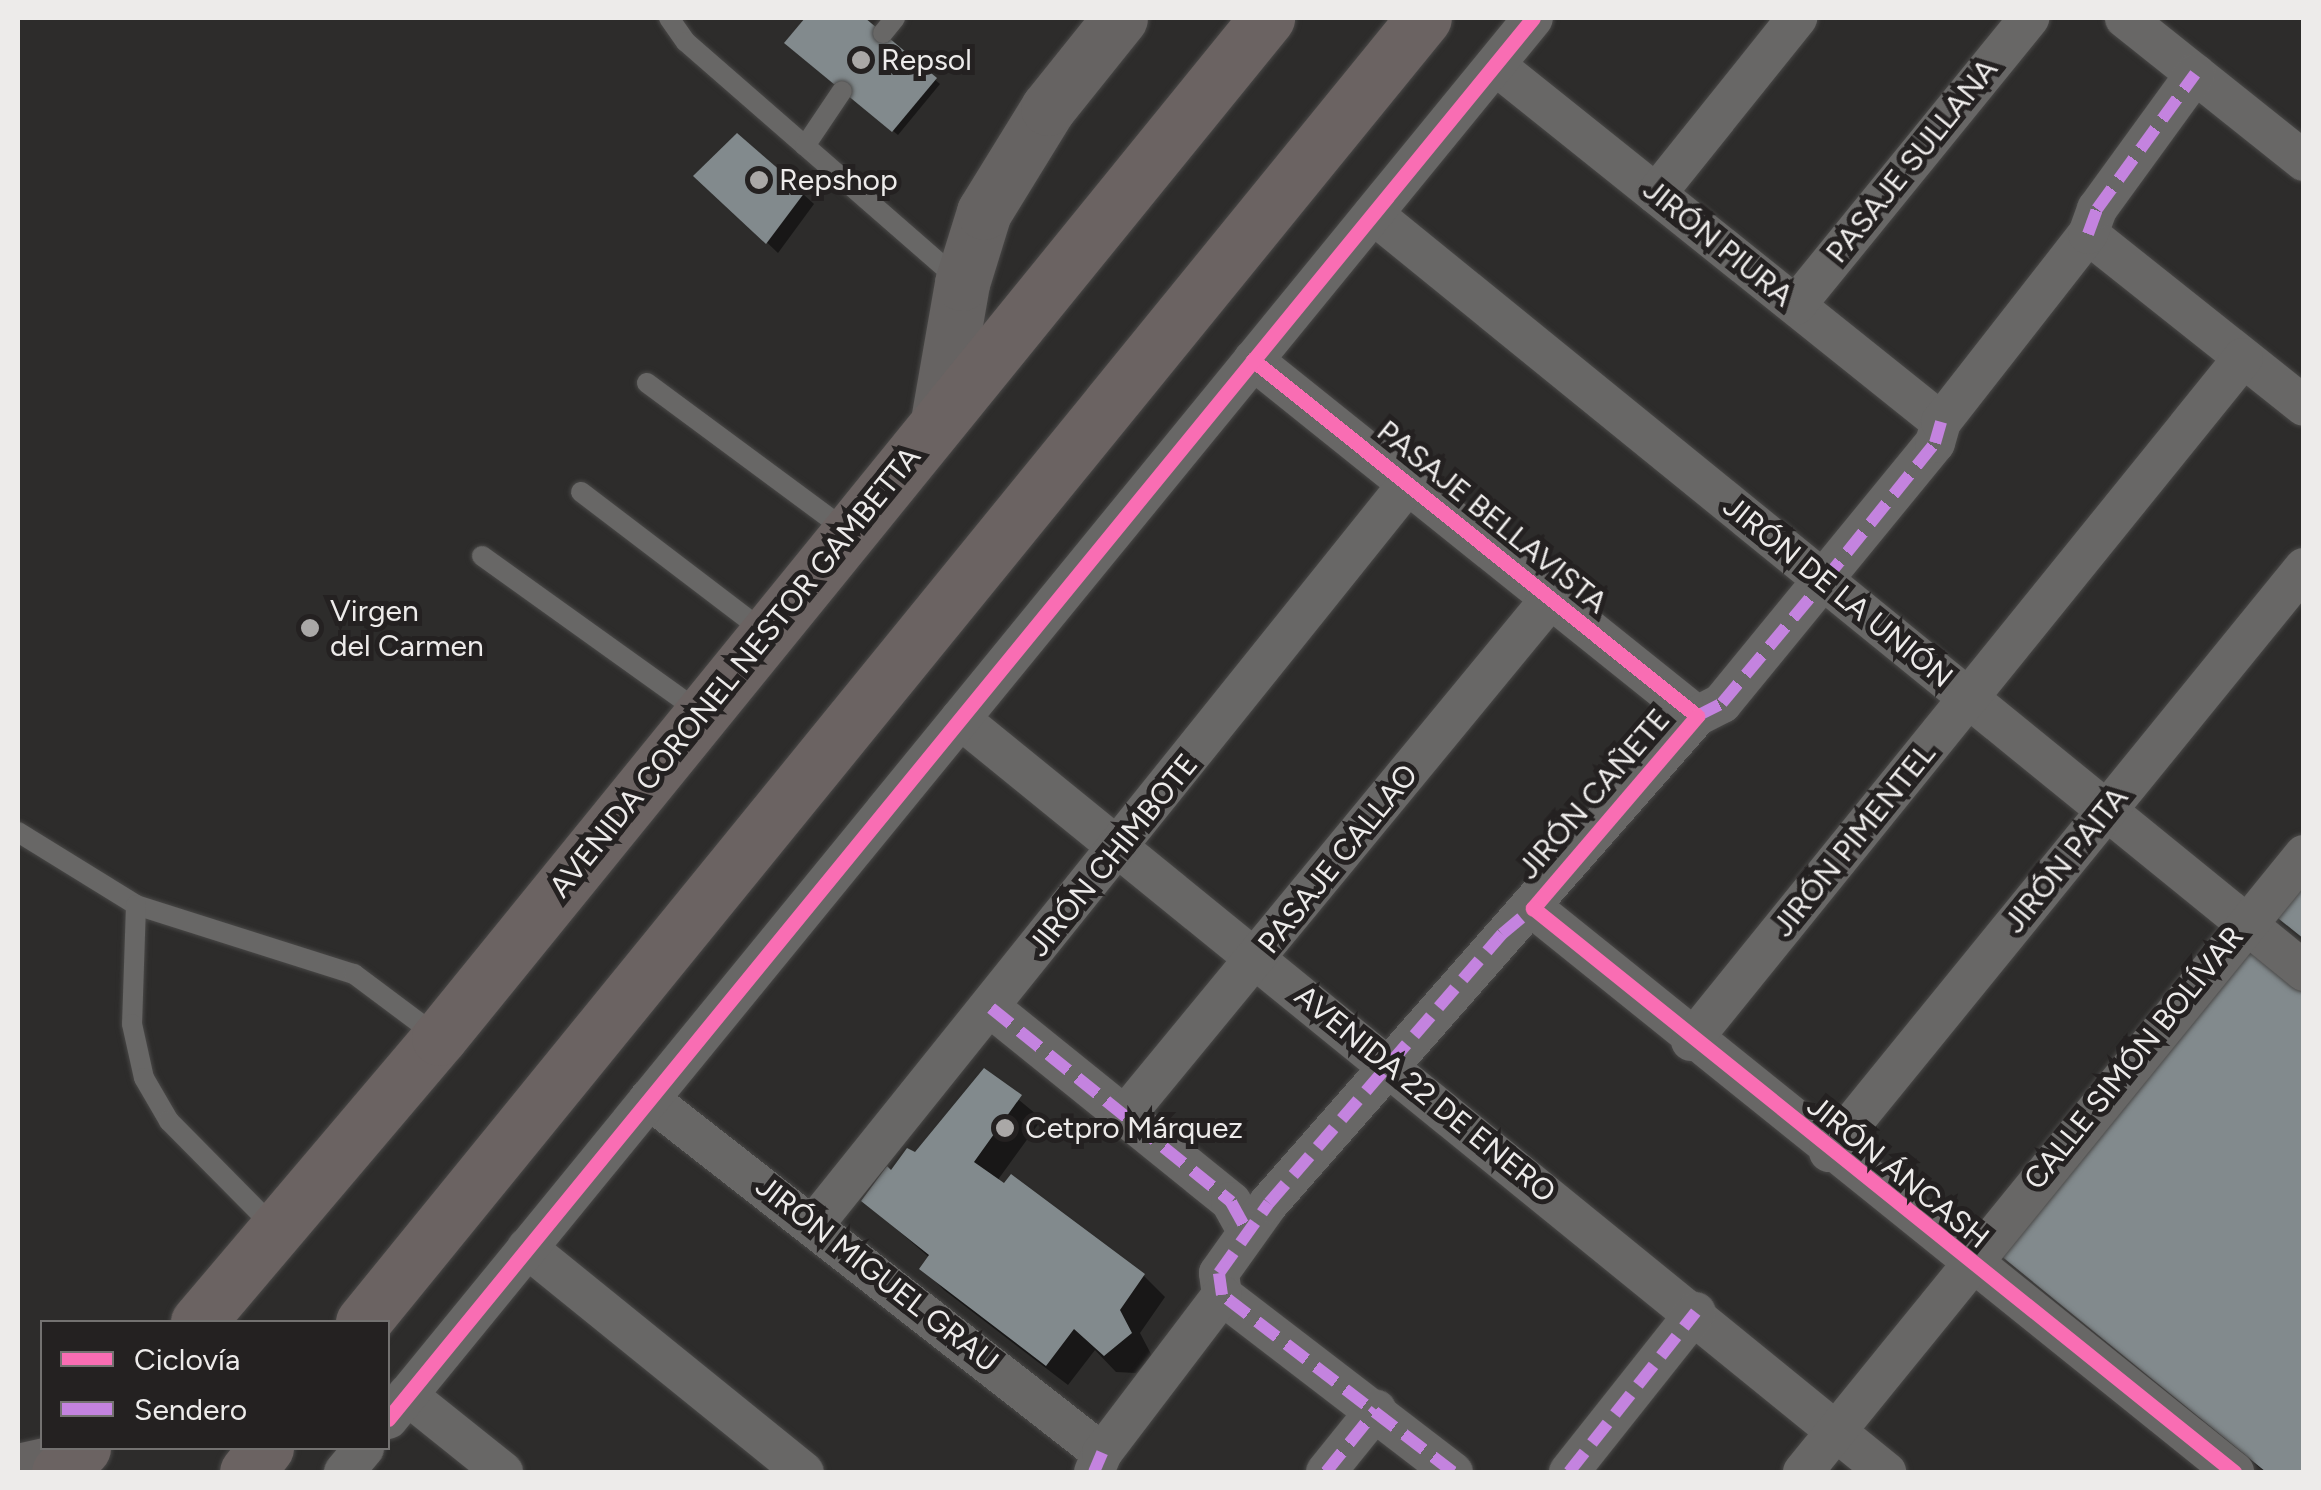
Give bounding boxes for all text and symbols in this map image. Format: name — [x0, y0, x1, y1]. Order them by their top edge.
place label: Repsol — [881, 42, 972, 78]
marker: Repsol — [850, 49, 872, 71]
street label: PASAJE SULLANA — [1819, 52, 2005, 270]
place label: Repshop — [779, 162, 898, 198]
marker: Repshop — [748, 169, 770, 191]
street label: JIRÓN PIURA — [1636, 172, 1800, 314]
street label: PASAJE BELLAVISTA — [1370, 413, 1614, 621]
street label: AVENIDA CORONEL NESTOR GAMBETTA — [542, 439, 928, 905]
street label: JIRÓN DE LA UNIÓN — [1716, 489, 1960, 695]
place label: Virgen del Carmen — [330, 593, 484, 664]
marker: Virgen del Carmen — [299, 617, 321, 639]
street label: JIRÓN CAÑETE — [1510, 702, 1678, 886]
street label: JIRÓN PIMENTEL — [1765, 736, 1943, 944]
street label: JIRÓN CHIMBOTE — [1020, 747, 1206, 963]
street label: PASAJE CALLAO — [1251, 757, 1425, 961]
street label: JIRÓN PAITA — [1996, 780, 2136, 940]
street label: CALLE SIMÓN BOLÍVAR — [2017, 919, 2251, 1197]
street label: AVENIDA 22 DE ENERO — [1287, 978, 1563, 1210]
street label: JIRÓN ÁNCASH — [1800, 1088, 1996, 1256]
place label: Cetpro Márquez — [1025, 1110, 1243, 1146]
marker: Cetpro Márquez — [994, 1117, 1016, 1139]
street label: JIRÓN MIGUEL GRAU — [749, 1168, 1005, 1380]
legend — [40, 1320, 390, 1450]
text: Ciclovía — [134, 1341, 240, 1378]
text: Sendero — [134, 1391, 247, 1428]

